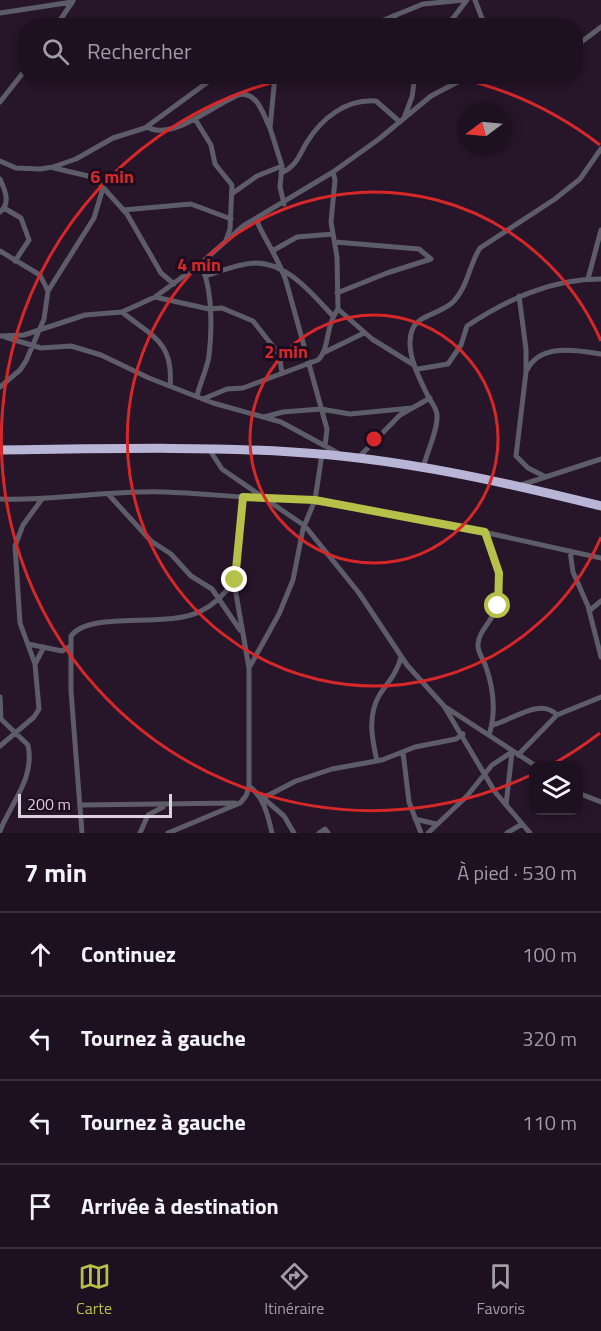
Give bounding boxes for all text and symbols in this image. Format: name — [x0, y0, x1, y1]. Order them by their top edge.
search box — [18, 18, 583, 84]
text: Rechercher — [87, 34, 192, 68]
icon: search — [39, 35, 72, 68]
north arrow — [457, 102, 511, 156]
text: 6 min — [90, 163, 134, 190]
text: 4 min — [177, 251, 221, 278]
text: 2 min — [264, 338, 308, 365]
centre of rings — [364, 429, 384, 449]
route end — [221, 566, 247, 592]
route start — [484, 592, 510, 618]
map controls — [529, 761, 583, 815]
button: layers — [529, 761, 583, 815]
scale bar — [18, 791, 172, 818]
text: 200 m — [27, 792, 71, 816]
text: 7 min — [24, 853, 87, 892]
text: À pied · 530 m — [457, 857, 577, 888]
text: Continuez — [81, 937, 176, 971]
icon: ahead — [24, 938, 57, 971]
text: 100 m — [522, 939, 577, 970]
text: Tournez à gauche — [81, 1021, 246, 1055]
icon: left — [24, 1022, 57, 1055]
text: 320 m — [522, 1023, 577, 1054]
text: Tournez à gauche — [81, 1105, 246, 1139]
icon: left — [24, 1106, 57, 1139]
text: 110 m — [522, 1107, 577, 1138]
text: Arrivée à destination — [81, 1189, 279, 1223]
icon: arrive — [24, 1190, 57, 1223]
tab: Carte — [76, 1260, 112, 1320]
tab: Itinéraire — [264, 1260, 324, 1320]
tab: Favoris — [477, 1260, 525, 1320]

